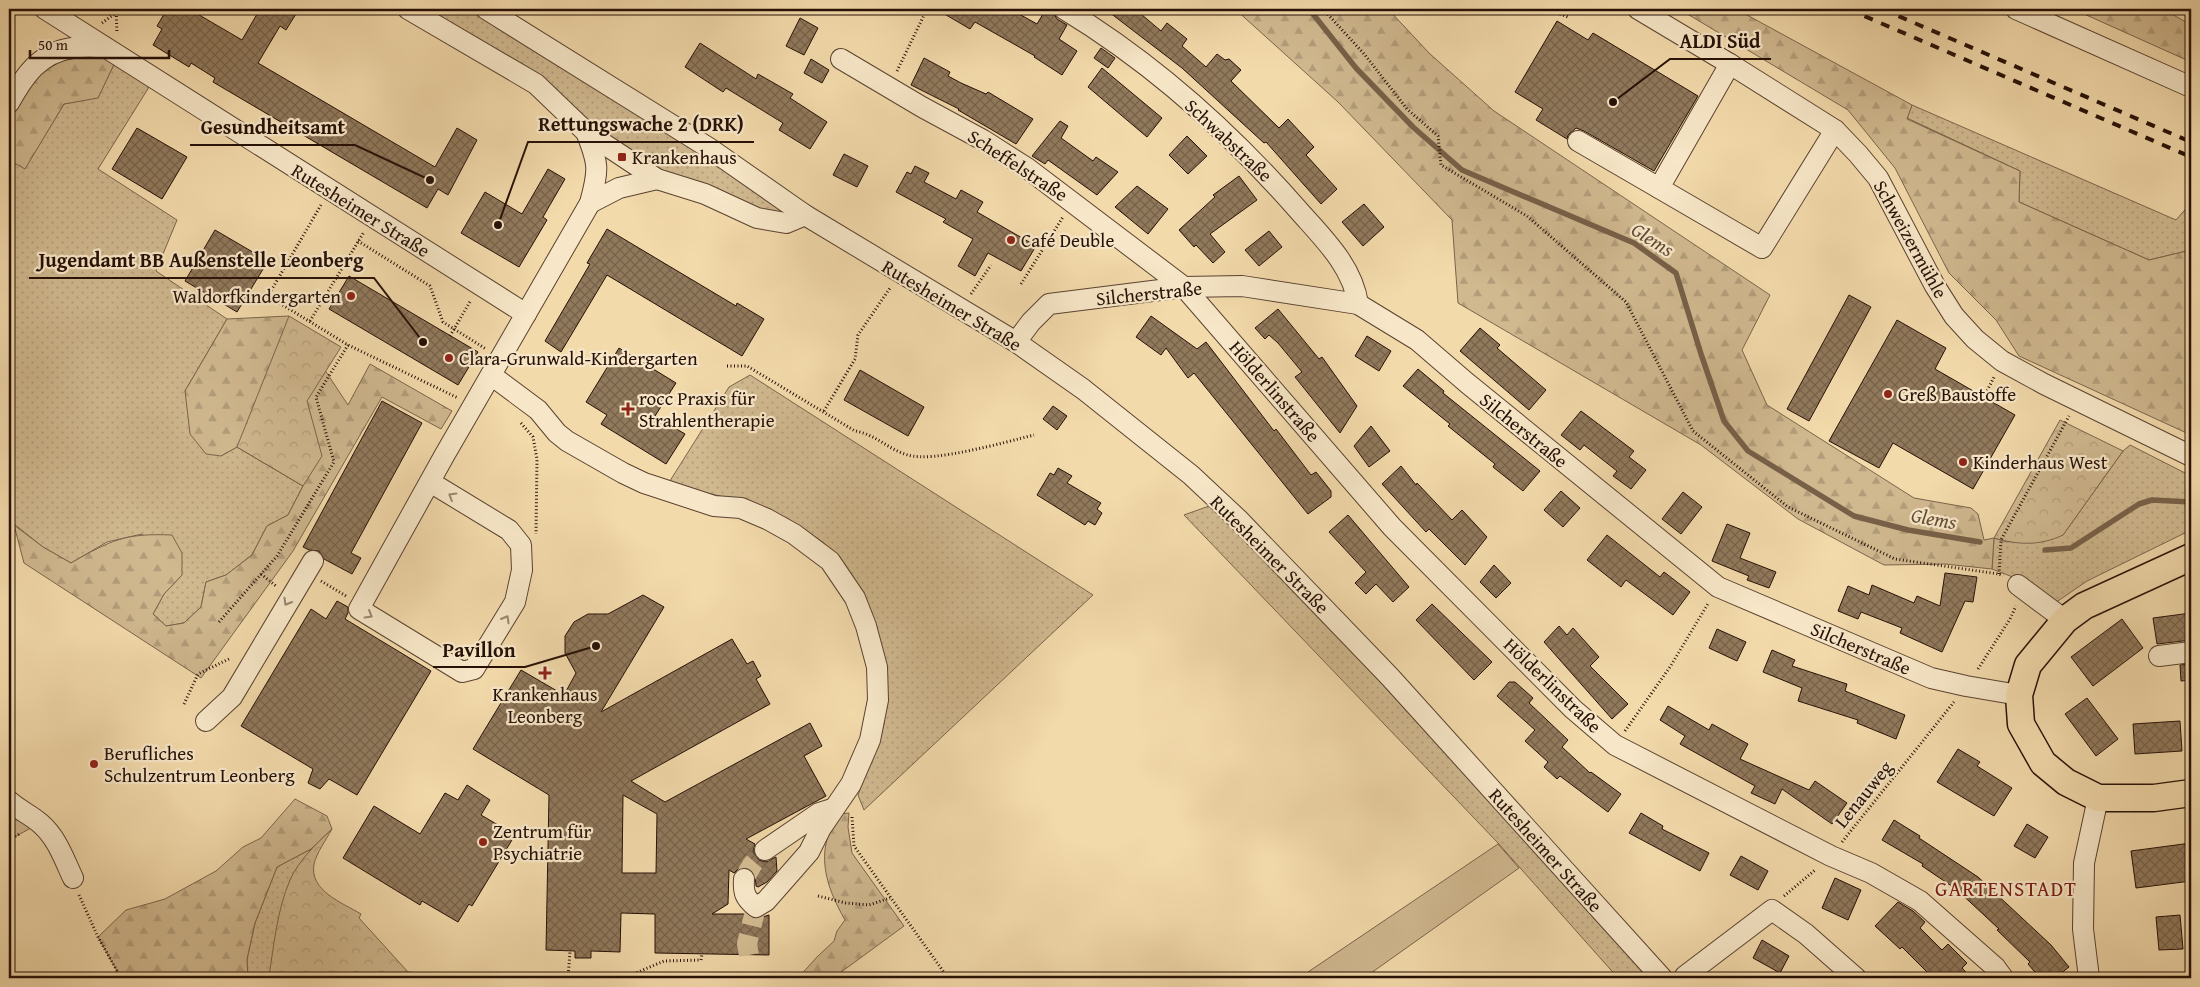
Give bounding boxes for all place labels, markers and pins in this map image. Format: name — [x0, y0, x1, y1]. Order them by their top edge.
callout: ALDI Süd — [1670, 24, 1771, 59]
callout: Rettungswache 2 (DRK) — [528, 107, 754, 142]
callout: Gesundheitsamt — [190, 110, 355, 145]
place label: Krankenhaus — [632, 143, 737, 171]
marker: Krankenhaus — [616, 151, 628, 163]
place label: Café Deuble — [1021, 226, 1114, 254]
marker: Café Deuble — [1005, 234, 1017, 246]
callout: Jugendamt BB Außenstelle Leonberg — [29, 243, 374, 278]
place label: Waldorfkindergarten — [172, 282, 341, 310]
marker: Waldorfkindergarten — [345, 290, 357, 302]
place label: Clara-Grunwald-Kindergarten — [459, 344, 698, 372]
marker: Clara-Grunwald-Kindergarten — [443, 352, 455, 364]
place label: Greß Baustoffe — [1898, 380, 2016, 408]
place label: rocc Praxis für Strahlentherapie — [639, 384, 775, 434]
marker: Greß Baustoffe — [1882, 388, 1894, 400]
marker: rocc Praxis für Strahlentherapie — [621, 402, 635, 416]
place label: Kinderhaus West — [1973, 448, 2108, 476]
marker: Kinderhaus West — [1957, 456, 1969, 468]
callout: Pavillon — [433, 632, 525, 667]
marker: Krankenhaus Leonberg — [538, 666, 552, 680]
place label: Krankenhaus Leonberg — [493, 680, 597, 730]
place label: Berufliches Schulzentrum Leonberg — [104, 739, 295, 789]
marker: Berufliches Schulzentrum Leonberg — [88, 758, 100, 770]
place label: Zentrum für Psychiatrie — [493, 817, 592, 867]
marker: Zentrum für Psychiatrie — [477, 836, 489, 848]

